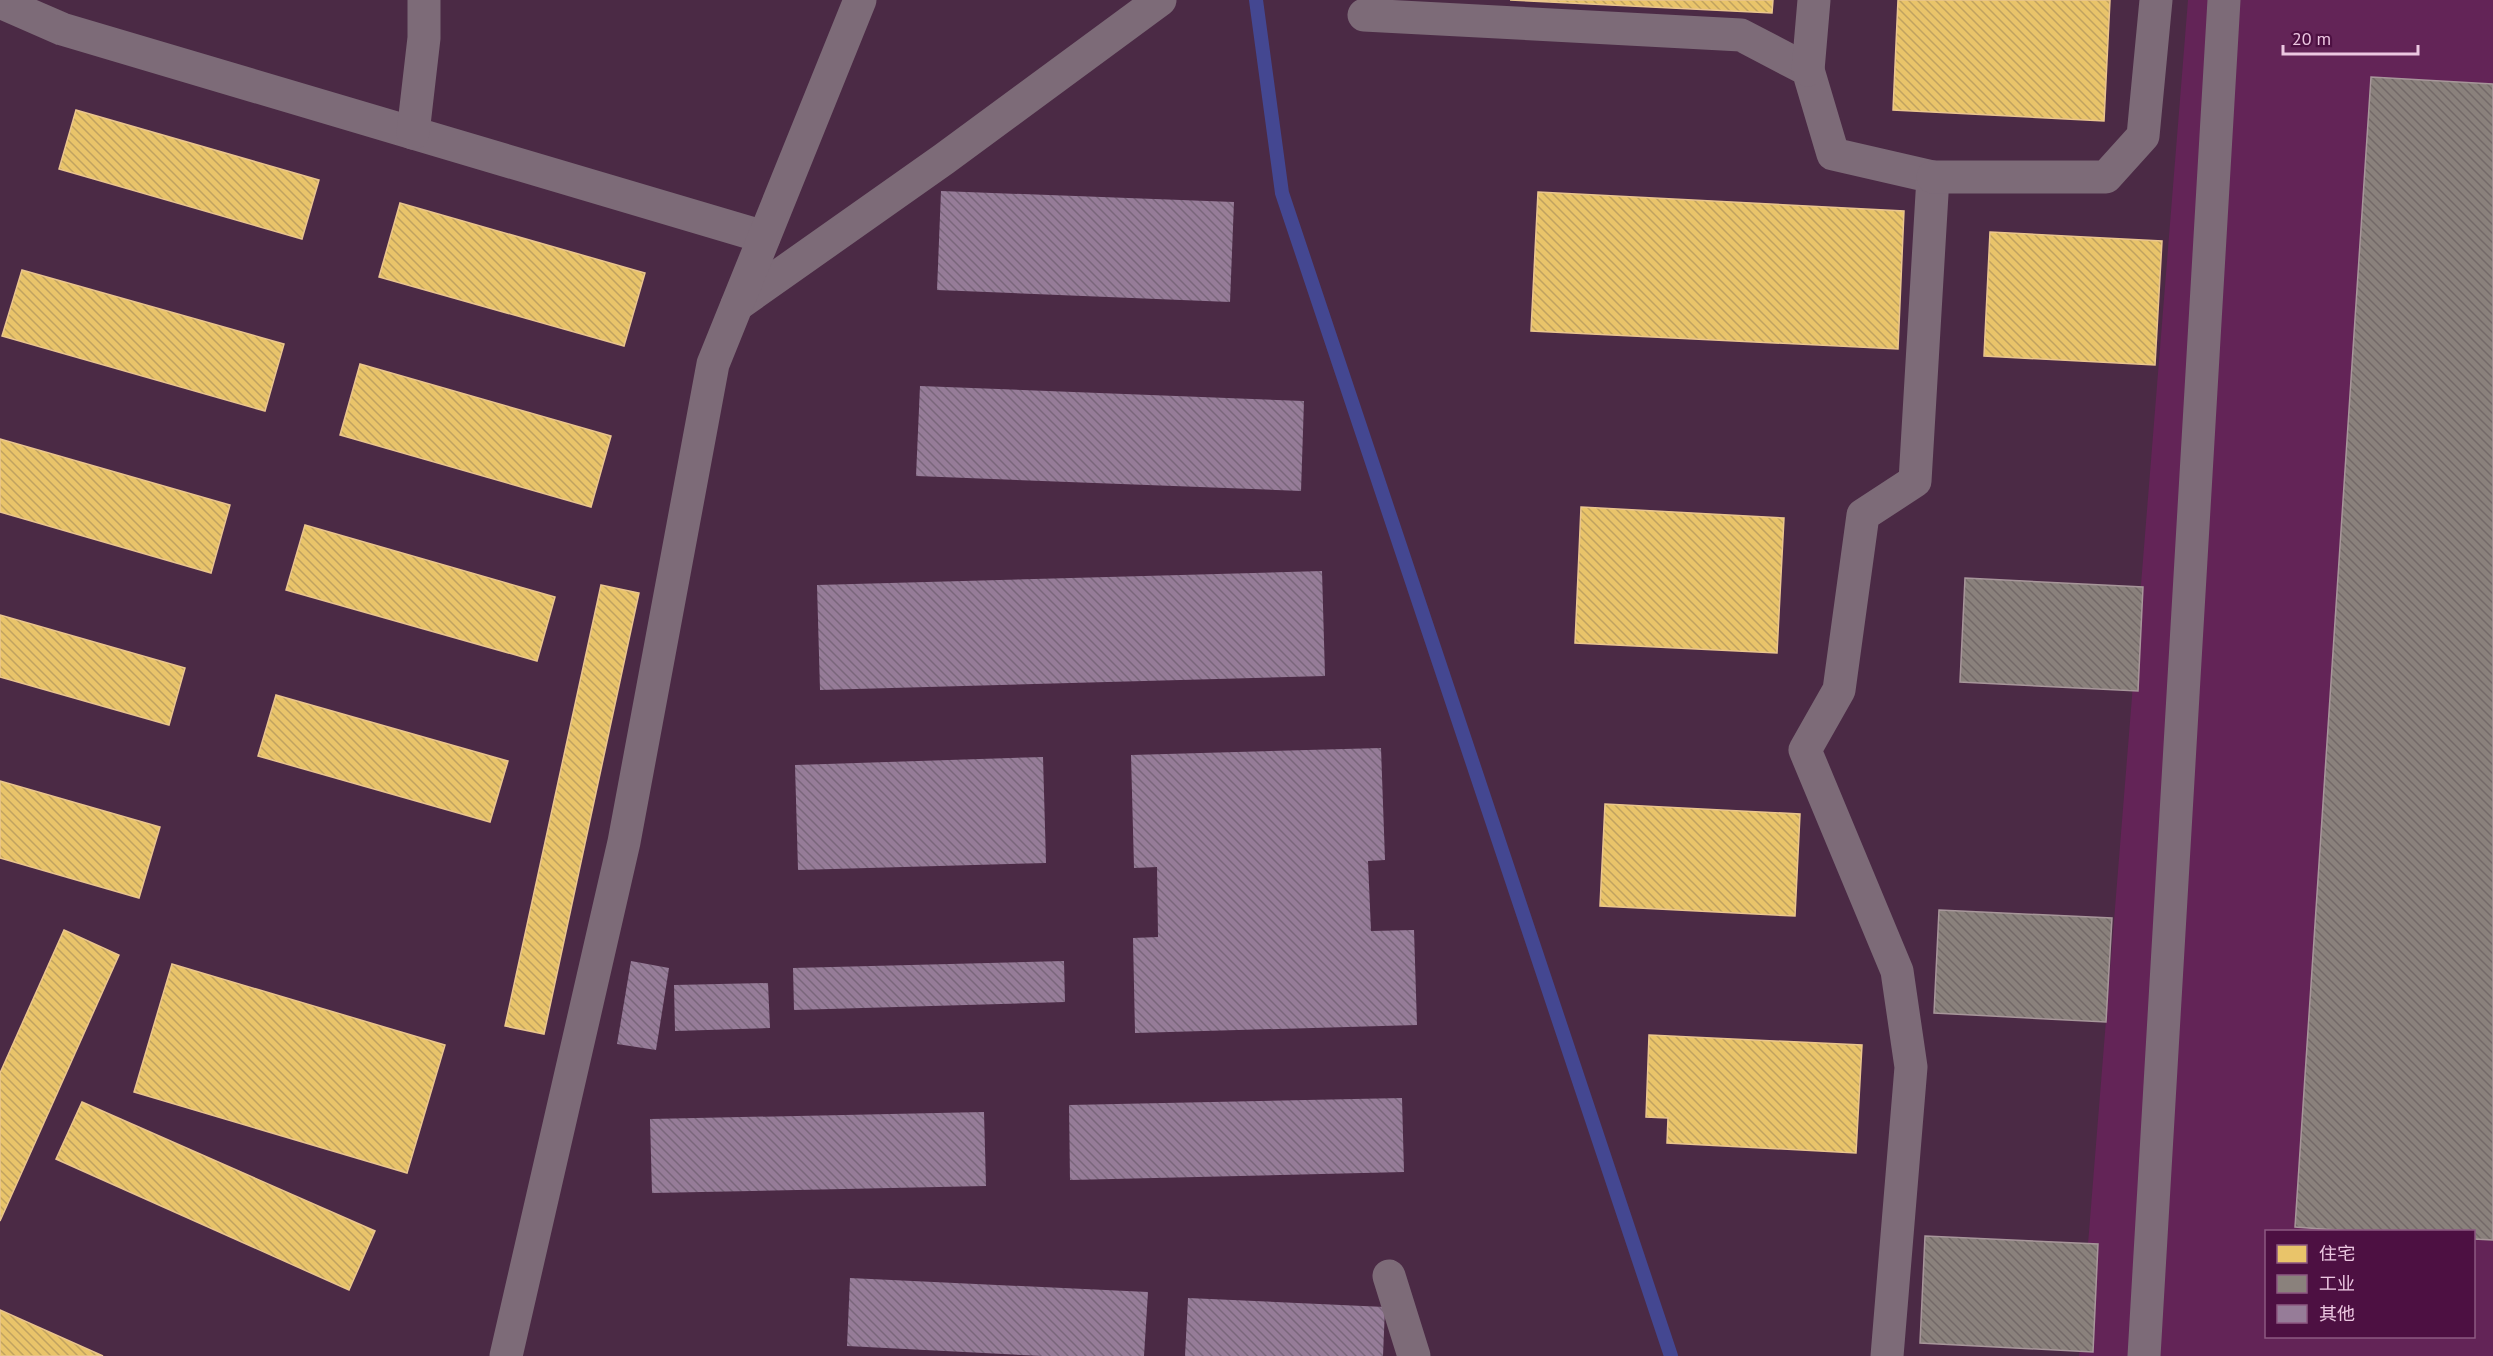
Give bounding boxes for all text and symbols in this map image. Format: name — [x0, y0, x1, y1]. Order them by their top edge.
scale bar — [2283, 18, 2418, 56]
text: 20 m — [2292, 27, 2331, 50]
legend — [2265, 1230, 2475, 1338]
text: 住宅 — [2319, 1242, 2355, 1265]
text: 工业 — [2319, 1272, 2355, 1295]
text: 其他 — [2319, 1302, 2355, 1325]

